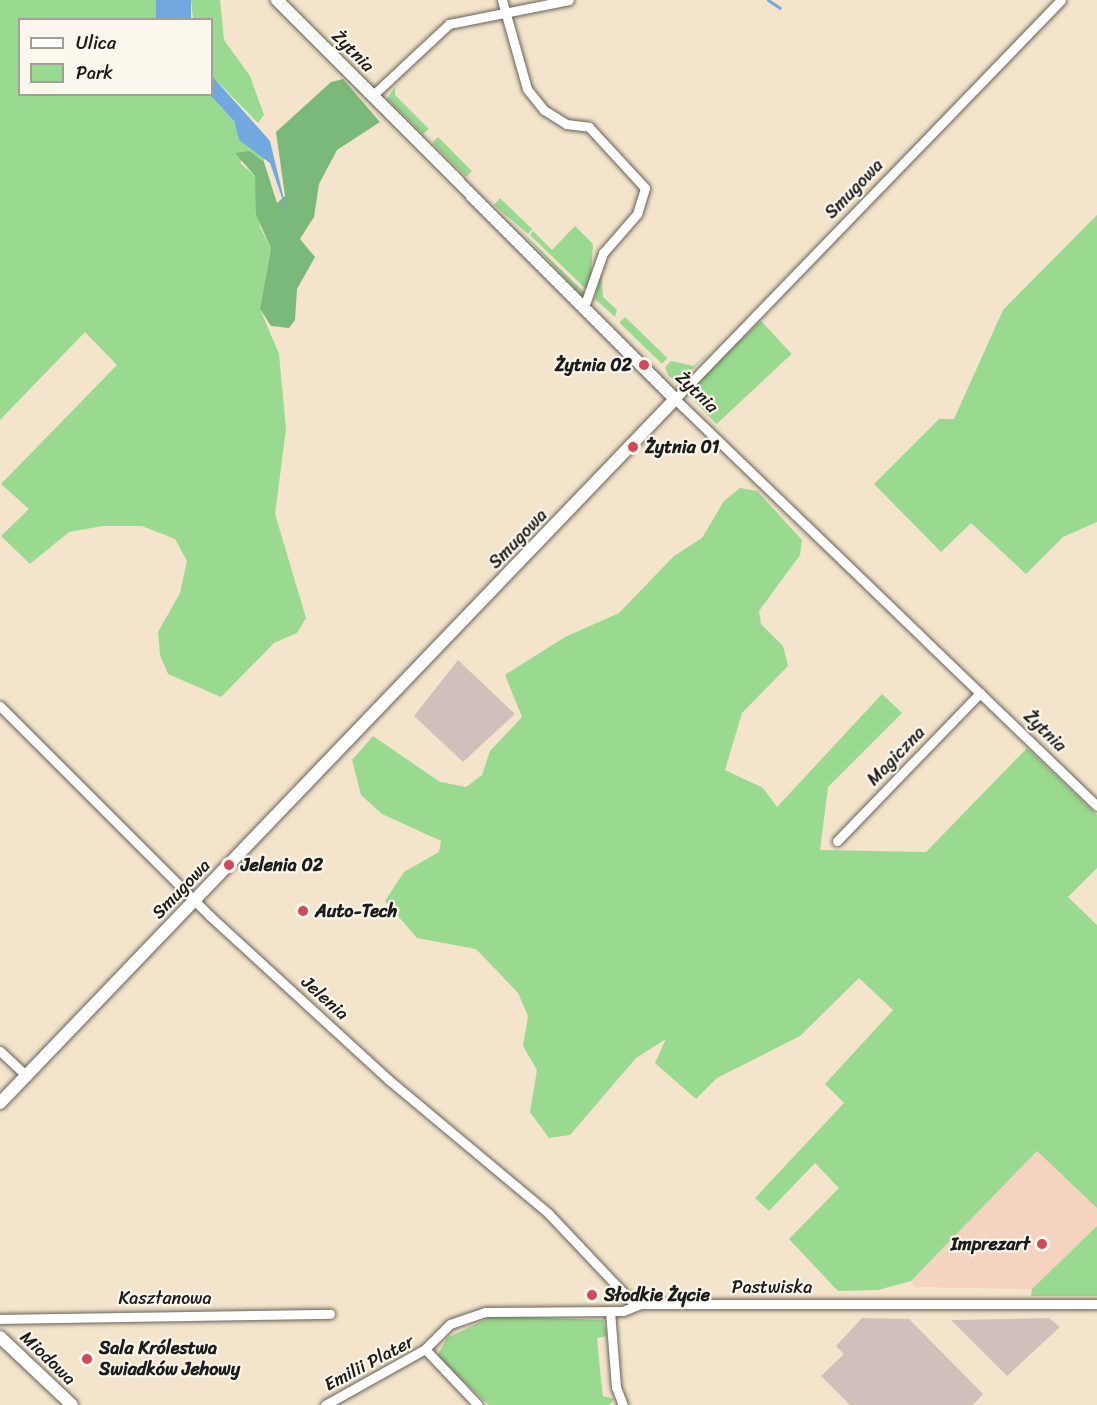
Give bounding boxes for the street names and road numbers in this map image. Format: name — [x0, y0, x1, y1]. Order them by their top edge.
street label: Żytnia — [327, 25, 379, 77]
street label: Smugowa — [820, 155, 888, 223]
street label: Żytnia — [671, 367, 723, 417]
street label: Smugowa — [484, 505, 552, 573]
street label: Żytnia — [1019, 706, 1071, 756]
street label: Magiczna — [863, 722, 929, 790]
street label: Smugowa — [147, 855, 215, 923]
street label: Jelenia — [297, 971, 353, 1025]
street label: Pastwiska — [732, 1276, 812, 1298]
street label: Kasztanowa — [118, 1287, 212, 1309]
street label: Miodowa — [16, 1326, 80, 1390]
street label: Emilii Plater — [321, 1330, 417, 1396]

